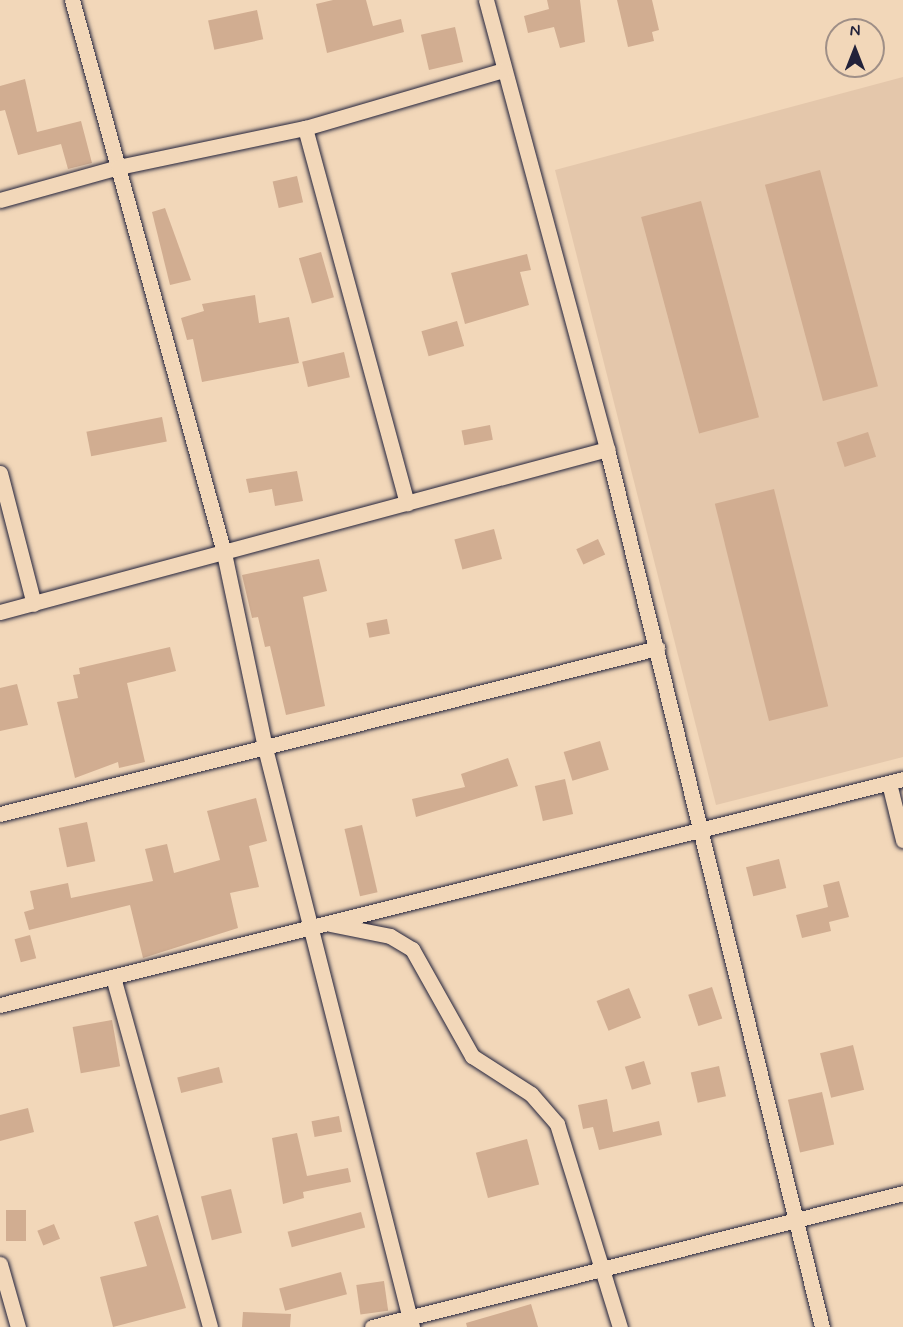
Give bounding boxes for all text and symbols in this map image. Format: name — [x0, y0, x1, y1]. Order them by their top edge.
north arrow — [825, 18, 885, 78]
text: N — [850, 21, 860, 42]

